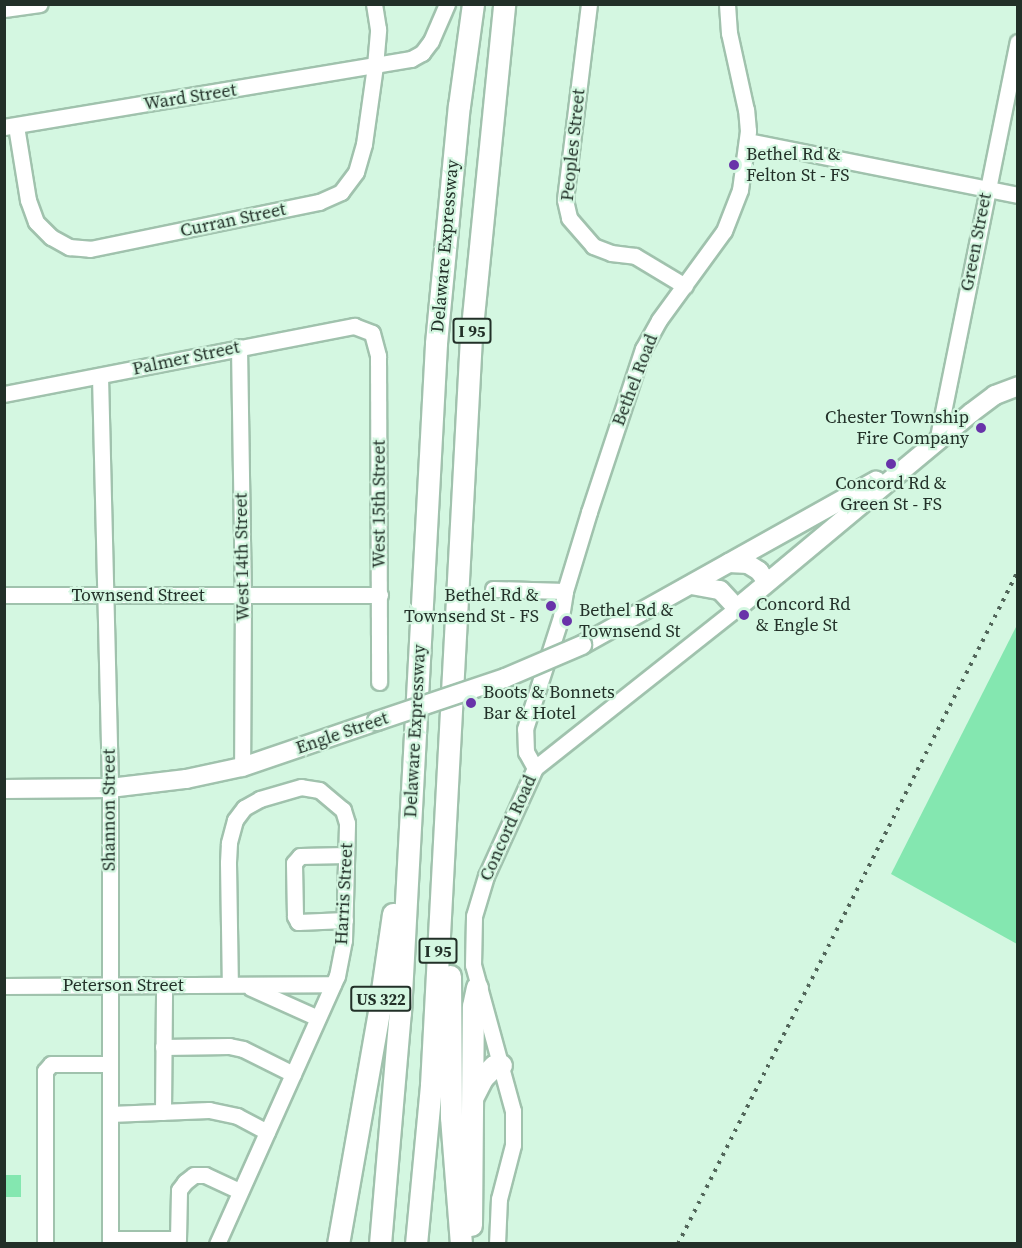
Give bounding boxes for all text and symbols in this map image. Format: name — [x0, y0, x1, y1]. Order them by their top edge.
street label: Ward Street — [142, 79, 238, 115]
street label: Peoples Street — [556, 88, 590, 202]
place label: Bethel Rd & Felton St - FS — [746, 144, 849, 186]
marker: Bethel Rd & Felton St - FS — [727, 158, 741, 172]
street label: Delaware Expressway — [427, 159, 463, 333]
street label: Green Street — [956, 191, 996, 293]
street label: Curran Street — [178, 198, 288, 242]
road number: I 95 — [452, 318, 492, 344]
street label: Bethel Road — [608, 331, 662, 429]
street label: Palmer Street — [131, 336, 241, 380]
place label: Chester Township Fire Company — [825, 407, 969, 450]
marker: Chester Township Fire Company — [974, 421, 988, 435]
street label: West 15th Street — [368, 440, 390, 568]
marker: Concord Rd & Green St - FS — [884, 457, 898, 471]
place label: Concord Rd & Green St - FS — [835, 473, 947, 516]
street label: West 14th Street — [230, 493, 254, 621]
street label: Townsend Street — [72, 584, 204, 606]
place label: Bethel Rd & Townsend St - FS — [404, 585, 539, 628]
place label: Concord Rd & Engle St — [756, 594, 850, 636]
marker: Bethel Rd & Townsend St - FS — [544, 599, 558, 613]
place label: Bethel Rd & Townsend St — [579, 600, 680, 642]
marker: Concord Rd & Engle St — [737, 608, 751, 622]
marker: Bethel Rd & Townsend St — [560, 614, 574, 628]
street label: Delaware Expressway — [400, 644, 430, 818]
place label: Boots & Bonnets Bar & Hotel — [483, 682, 615, 724]
marker: Boots & Bonnets Bar & Hotel — [464, 696, 478, 710]
street label: Engle Street — [293, 707, 391, 759]
street label: Shannon Street — [98, 749, 120, 871]
street label: Concord Road — [475, 772, 541, 884]
street label: Harris Street — [331, 842, 357, 946]
road number: I 95 — [418, 938, 458, 964]
street label: Peterson Street — [62, 974, 184, 996]
road number: US 322 — [350, 986, 412, 1012]

